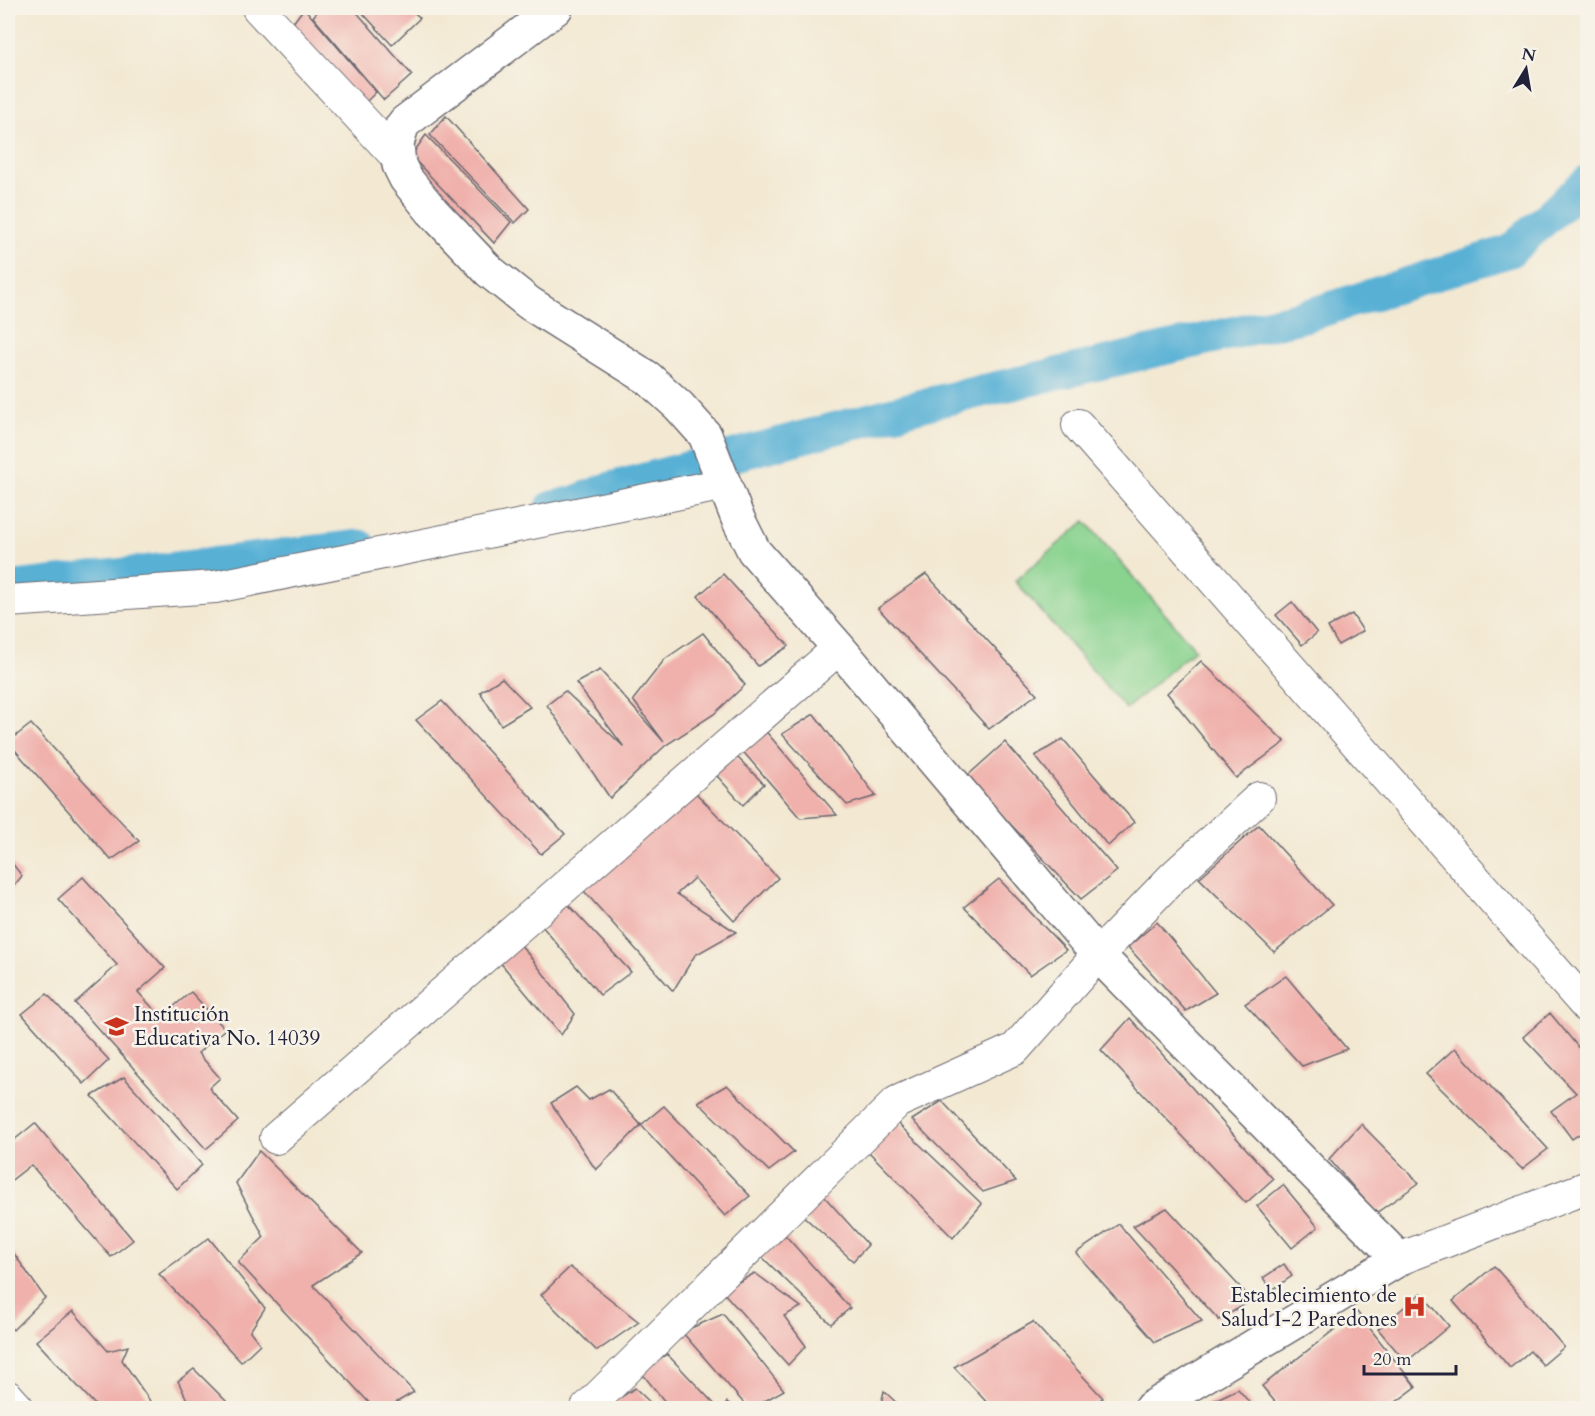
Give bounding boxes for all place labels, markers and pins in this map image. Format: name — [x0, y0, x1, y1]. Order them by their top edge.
place label: Institución Educativa No. 14039 — [134, 1000, 320, 1053]
school or university icon: Institución Educativa No. 14039 — [103, 1013, 129, 1039]
place label: Establecimiento de Salud I-2 Paredones — [1221, 1281, 1397, 1334]
hospital icon: Establecimiento de Salud I-2 Paredones — [1402, 1294, 1428, 1320]

